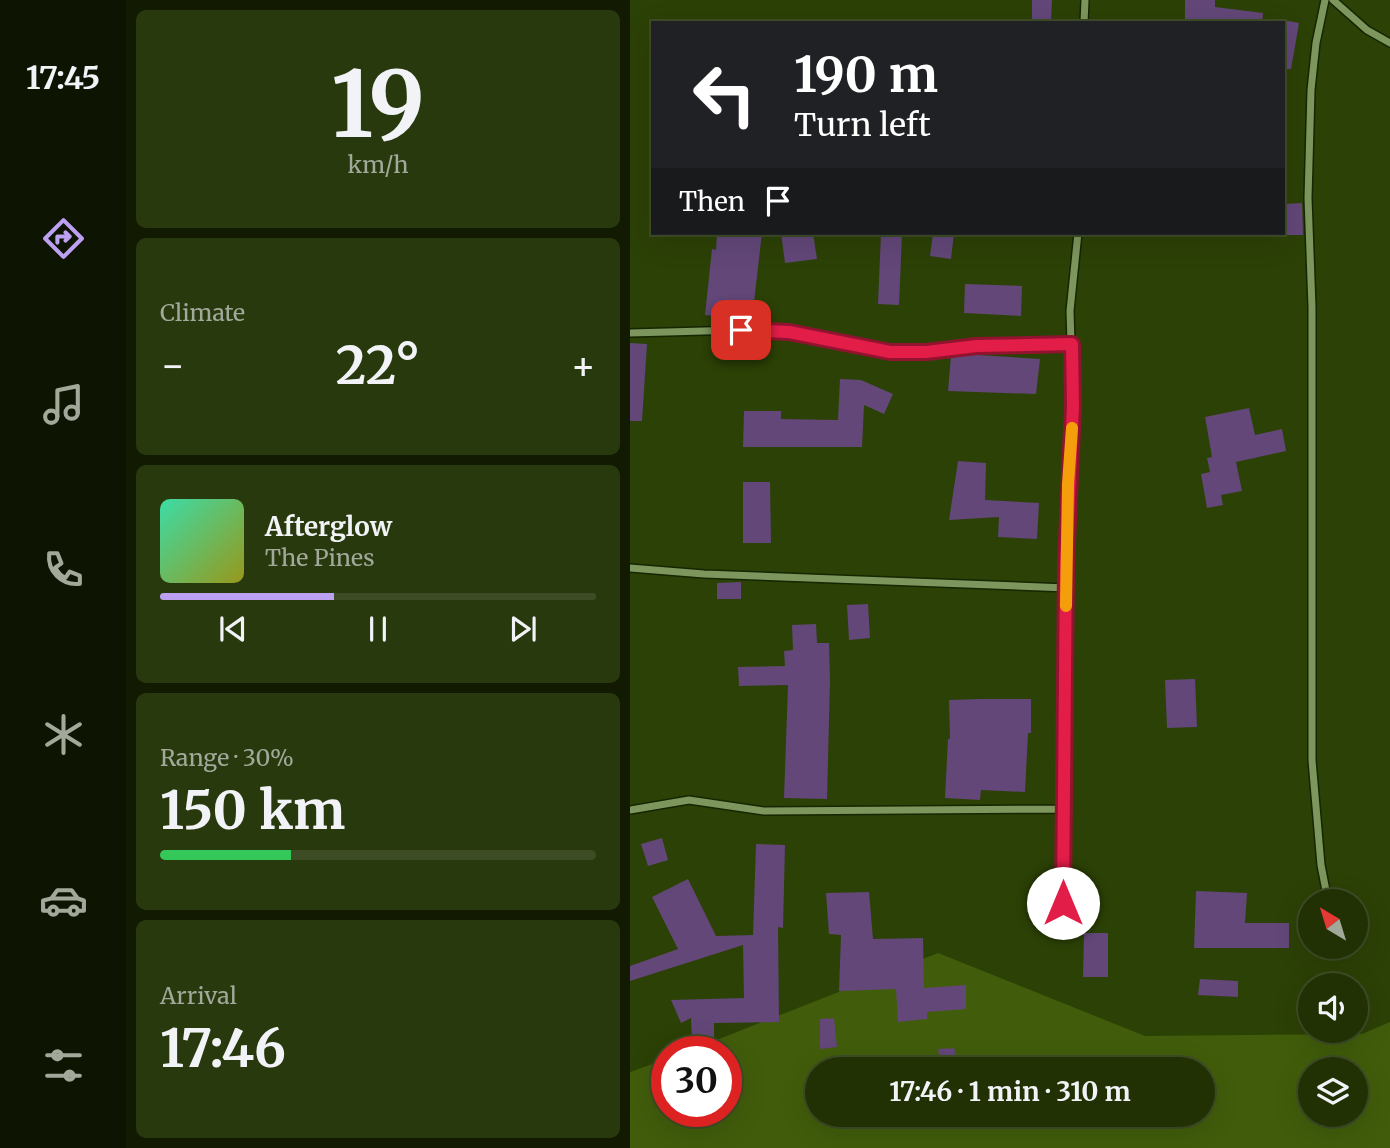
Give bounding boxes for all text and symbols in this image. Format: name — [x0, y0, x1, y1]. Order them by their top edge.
text: 190 m — [794, 44, 938, 105]
text: 19 — [331, 47, 425, 162]
icon: left — [679, 49, 770, 140]
text: 17:45 — [26, 58, 100, 98]
text: Turn left — [794, 105, 931, 145]
text: km/h — [348, 150, 408, 179]
icon: arrive — [759, 182, 797, 220]
text: Then — [679, 185, 745, 218]
icon: directions — [39, 214, 88, 263]
text: Climate — [160, 298, 245, 327]
pin — [711, 300, 771, 360]
icon: arrive — [722, 311, 760, 349]
text: 22° — [336, 333, 420, 398]
text: − — [160, 342, 185, 389]
text: + — [571, 342, 596, 389]
icon: music — [39, 380, 88, 429]
text: Afterglow — [265, 510, 392, 543]
text: The Pines — [265, 543, 375, 572]
icon: phone — [39, 545, 88, 594]
icon: previous — [214, 610, 252, 648]
icon: pause — [359, 610, 397, 648]
icon: next — [504, 610, 542, 648]
icon: climate — [39, 710, 88, 759]
text: Range · 30% — [160, 743, 294, 772]
text: 150 km — [160, 778, 345, 843]
position arrow — [1026, 866, 1100, 940]
icon: car — [39, 876, 88, 925]
north arrow — [1298, 889, 1368, 959]
map controls — [1298, 889, 1368, 1127]
button: sound — [1298, 973, 1368, 1043]
text: Arrival — [160, 981, 237, 1010]
text: 17:46 — [160, 1016, 286, 1081]
speed limit sign: 30 — [651, 1036, 742, 1127]
icon: filters — [39, 1041, 88, 1090]
button: layers — [1298, 1057, 1368, 1127]
text: 17:46 · 1 min · 310 m — [889, 1075, 1131, 1108]

